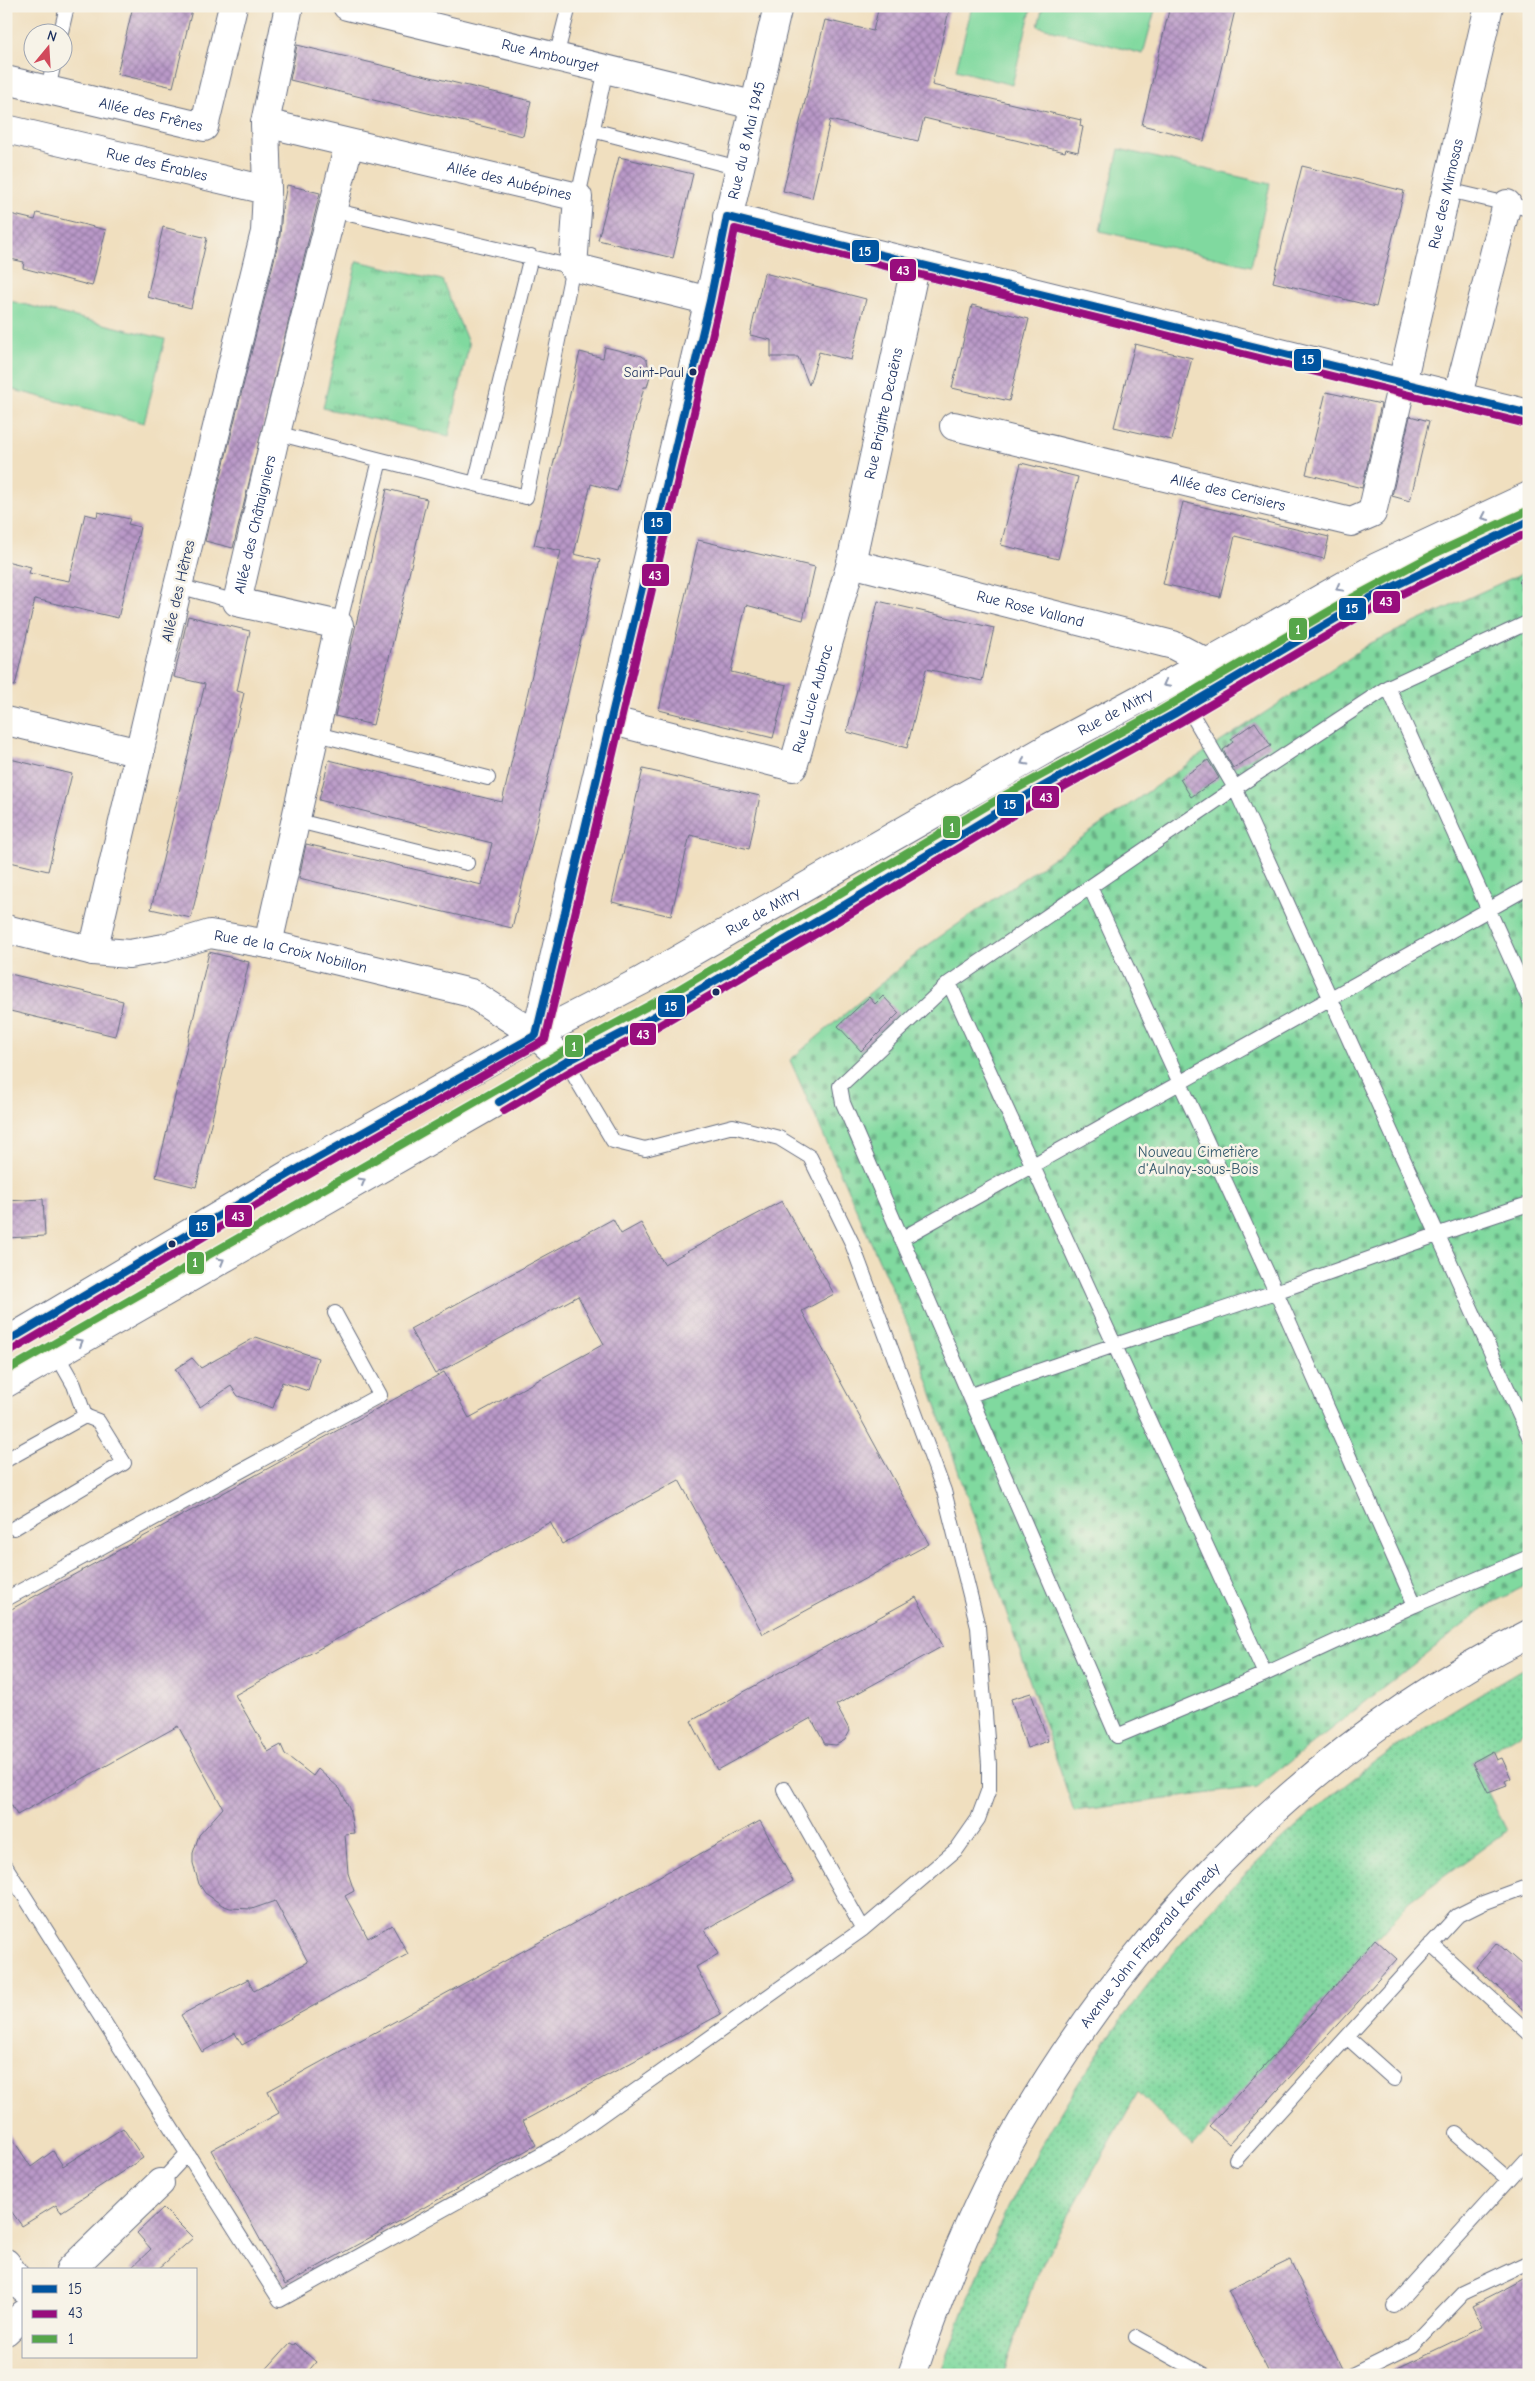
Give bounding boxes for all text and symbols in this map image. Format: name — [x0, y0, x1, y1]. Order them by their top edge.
north arrow — [22, 22, 72, 72]
text: N — [45, 27, 59, 46]
street label: Rue Ambourget — [500, 35, 601, 76]
street label: Rue du 8 Mai 1945 — [724, 80, 769, 201]
street label: Allée des Frênes — [97, 93, 205, 135]
street label: Rue des Mimosas — [1424, 137, 1467, 250]
street label: Rue des Érables — [105, 144, 209, 185]
street label: Allée des Aubépines — [445, 157, 573, 204]
line badge: 15 — [851, 239, 880, 263]
text: 15 — [859, 243, 871, 260]
line badge: 43 — [889, 258, 917, 282]
text: 43 — [896, 262, 910, 279]
street label: Rue Brigitte Decaëns — [860, 346, 906, 481]
line badge: 15 — [1293, 348, 1322, 372]
text: 15 — [1302, 351, 1314, 368]
place label: Saint-Paul — [624, 364, 684, 381]
marker: Saint-Paul — [688, 367, 698, 377]
street label: Allée des Châtaigniers — [230, 453, 280, 595]
street label: Allée des Cerisiers — [1169, 470, 1287, 515]
one-way arrow — [1481, 510, 1490, 520]
line badge: 15 — [643, 511, 672, 535]
text: 15 — [651, 514, 663, 531]
street label: Allée des Hêtres — [158, 538, 198, 644]
line badge: 43 — [641, 563, 670, 587]
text: 43 — [648, 567, 662, 584]
one-way arrow — [1335, 582, 1344, 592]
street label: Rue Rose Valland — [975, 586, 1086, 631]
line badge: 43 — [1372, 590, 1401, 614]
text: 43 — [1379, 593, 1393, 610]
line badge: 15 — [1338, 597, 1367, 621]
text: 15 — [1346, 600, 1358, 617]
line badge: 1 — [1288, 617, 1308, 641]
text: 1 — [1295, 621, 1301, 638]
street label: Rue Lucie Aubrac — [788, 642, 836, 755]
one-way arrow — [1163, 678, 1172, 688]
street label: Rue de Mitry — [1075, 684, 1156, 739]
one-way arrow — [1020, 756, 1029, 766]
line badge: 43 — [1031, 785, 1060, 809]
text: 43 — [1039, 789, 1053, 806]
line badge: 15 — [996, 793, 1025, 817]
text: 15 — [1004, 796, 1016, 813]
line badge: 1 — [942, 815, 961, 839]
text: 1 — [949, 819, 955, 836]
street label: Rue de Mitry — [723, 883, 803, 940]
street label: Rue de la Croix Nobillon — [213, 926, 369, 977]
unlabelled marker — [711, 987, 721, 997]
line badge: 15 — [657, 994, 686, 1018]
text: 15 — [665, 998, 677, 1015]
line badge: 43 — [629, 1022, 657, 1046]
text: 43 — [636, 1026, 650, 1043]
line badge: 1 — [564, 1034, 584, 1058]
text: 1 — [571, 1038, 577, 1055]
park label: Nouveau Cimetière d'Aulnay-sous-Bois — [1138, 1143, 1259, 1178]
one-way arrow — [356, 1177, 365, 1187]
line badge: 43 — [224, 1204, 253, 1228]
text: 43 — [231, 1208, 245, 1225]
line badge: 15 — [188, 1214, 216, 1238]
text: 15 — [196, 1218, 208, 1235]
unlabelled marker — [167, 1239, 177, 1249]
line badge: 1 — [186, 1251, 205, 1275]
text: 1 — [192, 1254, 198, 1271]
one-way arrow — [215, 1258, 224, 1268]
one-way arrow — [74, 1338, 83, 1348]
street label: Avenue John Fitzgerald Kennedy — [1076, 1859, 1224, 2031]
legend — [22, 2268, 198, 2358]
text: 15 — [68, 2280, 82, 2298]
text: 43 — [68, 2304, 83, 2322]
text: 1 — [68, 2330, 74, 2348]

